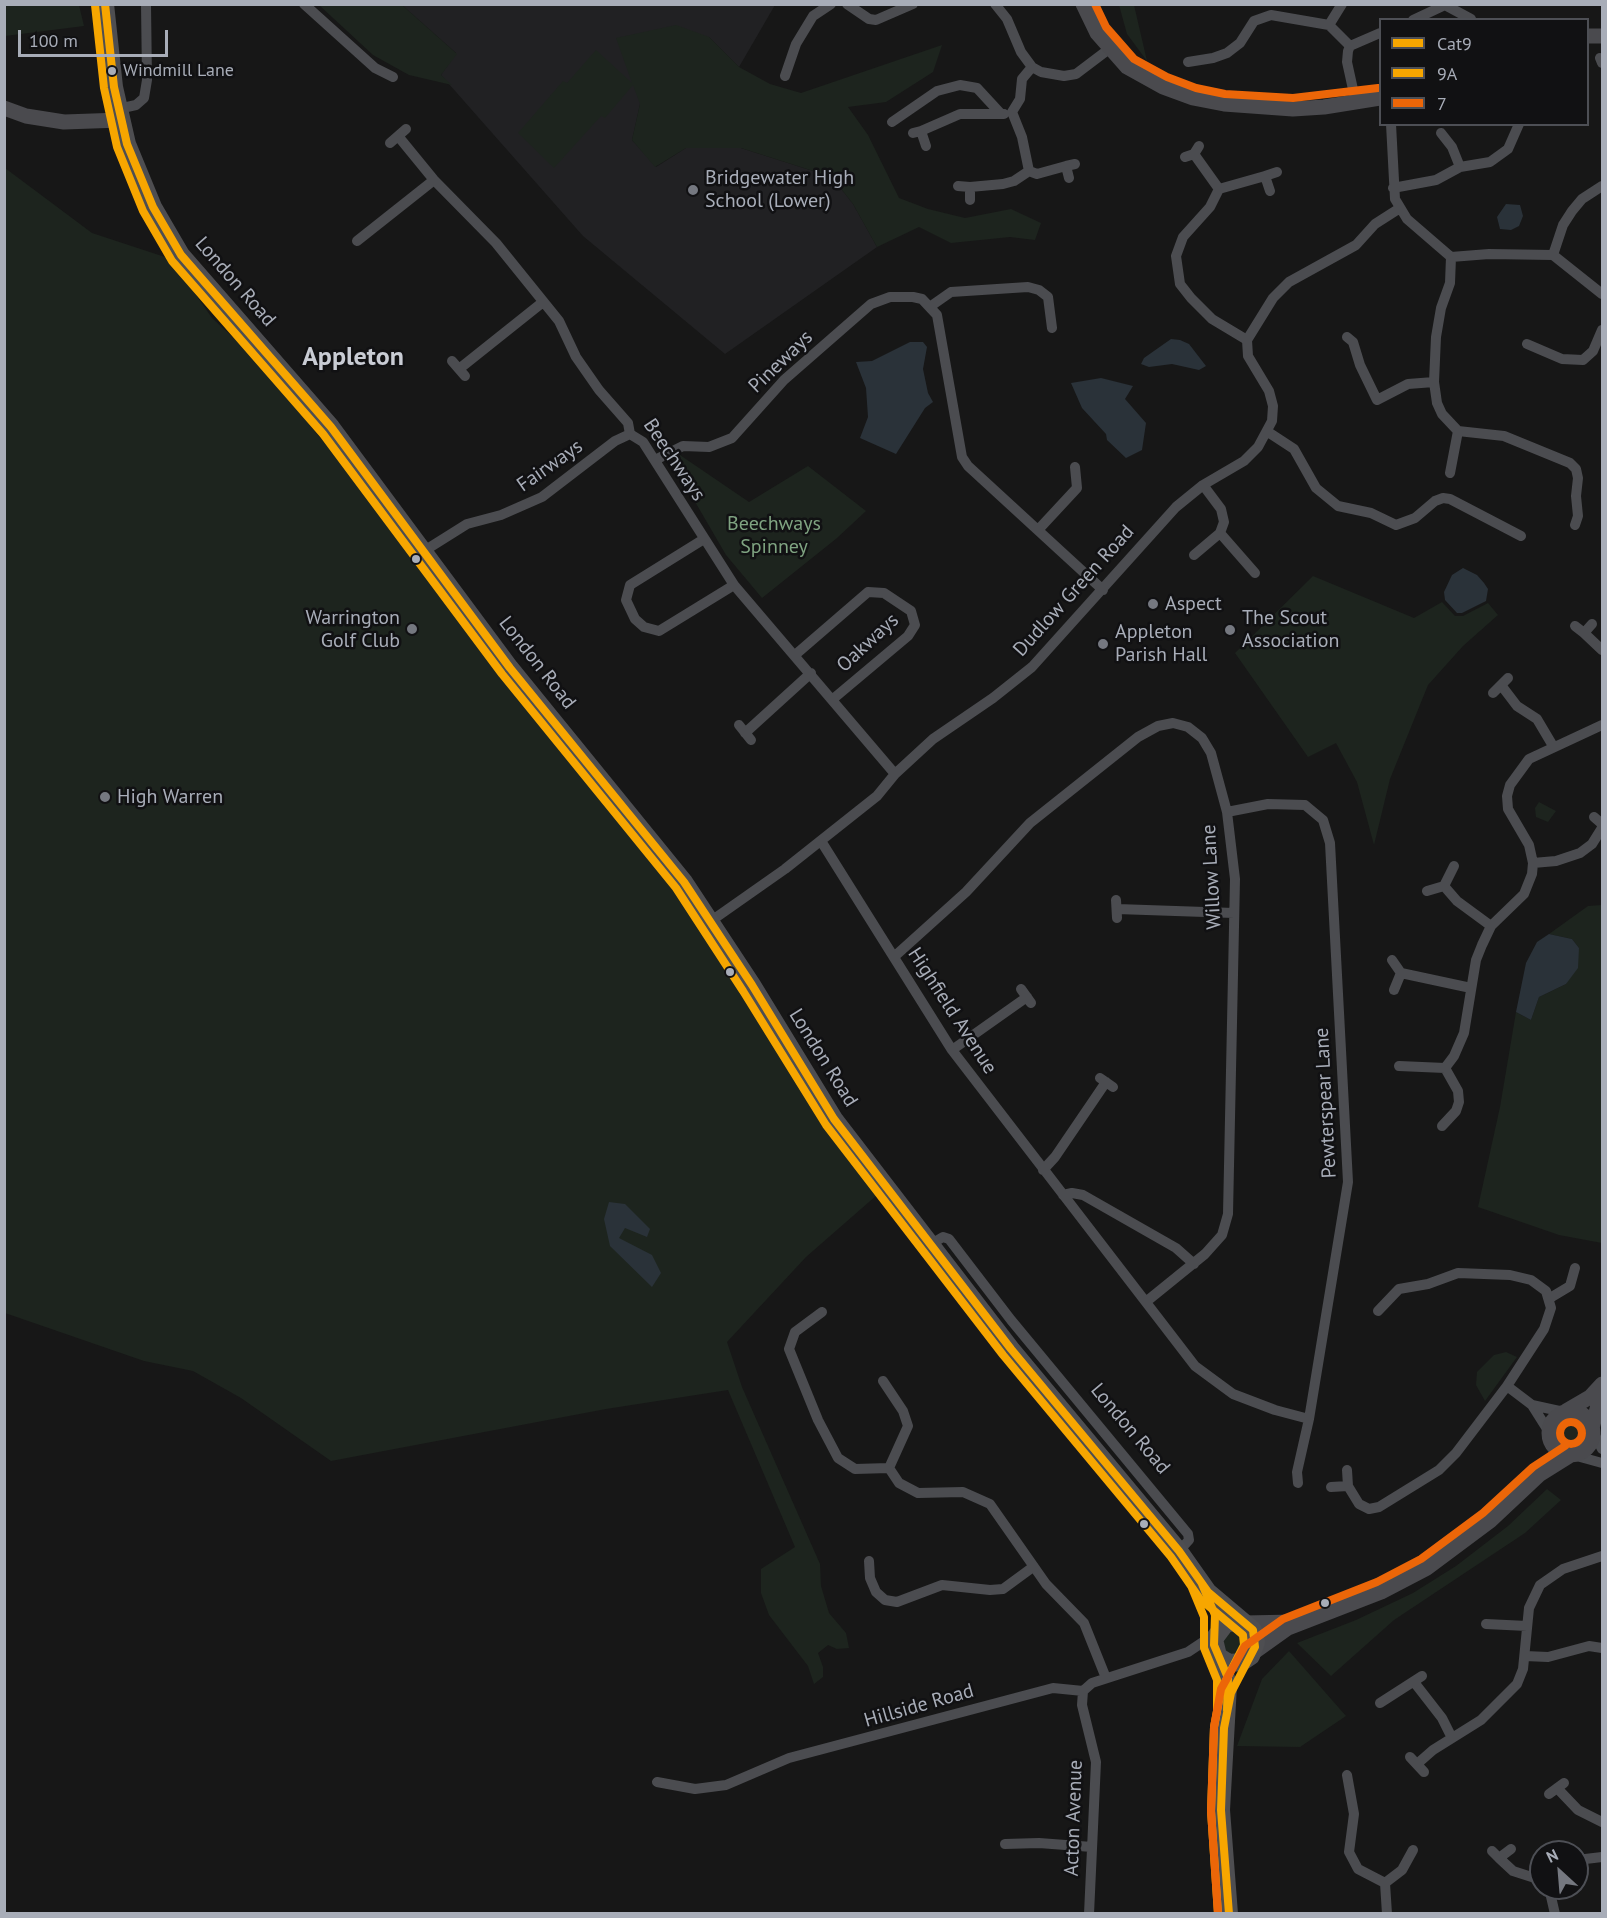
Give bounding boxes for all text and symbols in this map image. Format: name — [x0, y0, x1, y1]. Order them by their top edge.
scale bar — [21, 18, 171, 56]
legend — [1379, 18, 1589, 126]
text: 100 m — [29, 29, 78, 52]
text: Cat9 — [1437, 32, 1472, 55]
place label: Windmill Lane — [123, 60, 234, 82]
text: 9A — [1437, 62, 1457, 85]
marker: Windmill Lane — [106, 65, 118, 77]
text: 7 — [1437, 92, 1447, 115]
place label: Bridgewater High School (Lower) — [705, 166, 854, 213]
marker: Bridgewater High School (Lower) — [686, 183, 700, 197]
street label: London Road — [190, 232, 280, 332]
street label: Pineways — [744, 326, 818, 398]
district label: Appleton — [302, 342, 404, 374]
street label: Beechways — [638, 414, 710, 506]
street label: Fairways — [512, 435, 588, 497]
park label: Beechways Spinney — [727, 512, 821, 559]
street label: Dudlow Green Road — [1009, 520, 1139, 662]
unlabelled marker — [410, 553, 422, 565]
place label: Aspect — [1165, 592, 1222, 616]
marker: Aspect — [1146, 597, 1160, 611]
place label: Warrington Golf Club — [305, 606, 400, 653]
place label: The Scout Association — [1242, 606, 1339, 653]
street label: Oakways — [832, 608, 904, 678]
street label: London Road — [493, 612, 581, 714]
place label: Appleton Parish Hall — [1115, 620, 1207, 667]
marker: Warrington Golf Club — [405, 622, 419, 636]
marker: The Scout Association — [1223, 623, 1237, 637]
marker: Appleton Parish Hall — [1096, 637, 1110, 651]
place label: High Warren — [117, 785, 223, 809]
marker: High Warren — [98, 790, 112, 804]
street label: Willow Lane — [1197, 824, 1227, 930]
street label: Highfield Avenue — [902, 943, 1002, 1079]
unlabelled marker — [724, 966, 736, 978]
street label: London Road — [783, 1005, 863, 1111]
street label: Pewterspear Lane — [1310, 1027, 1342, 1179]
street label: London Road — [1085, 1379, 1175, 1479]
unlabelled marker — [1138, 1518, 1150, 1530]
unlabelled marker — [1319, 1597, 1331, 1609]
street label: Hillside Road — [861, 1679, 977, 1733]
street label: Acton Avenue — [1060, 1759, 1088, 1877]
north arrow — [1529, 1840, 1589, 1900]
text: N — [1543, 1844, 1561, 1867]

